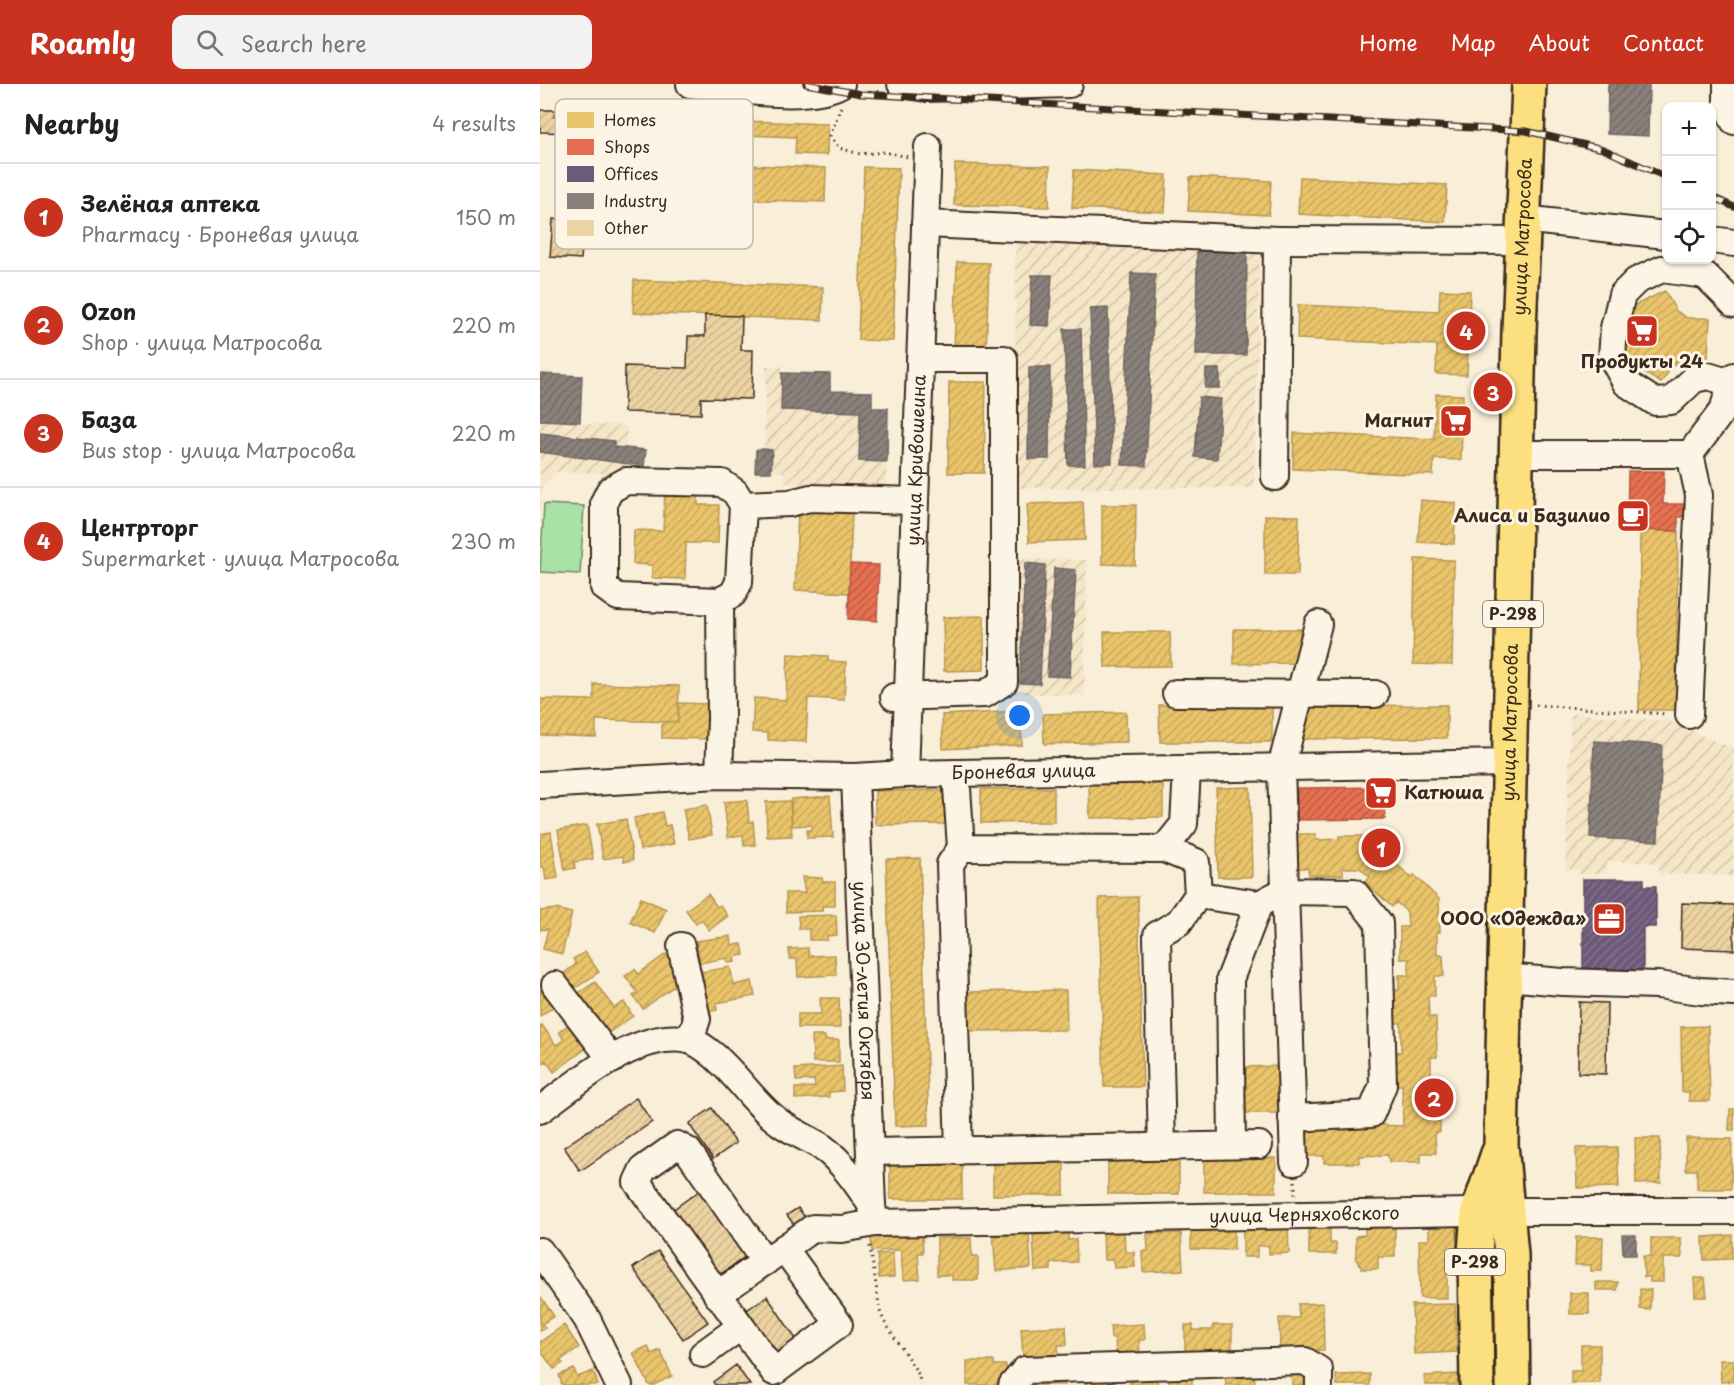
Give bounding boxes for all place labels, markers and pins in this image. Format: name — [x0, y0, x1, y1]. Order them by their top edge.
pin: 4 — [1446, 308, 1486, 354]
supermarket icon: Продукты 24 — [1624, 313, 1660, 349]
place label: Продукты 24 — [1581, 347, 1703, 374]
pin: 3 — [1474, 370, 1512, 414]
supermarket icon: Магнит — [1438, 403, 1474, 439]
place label: Магнит — [1365, 406, 1434, 433]
cafe icon: Алиса и Базилио — [1615, 498, 1651, 534]
place label: Алиса и Базилио — [1454, 501, 1610, 528]
supermarket icon: Катюша — [1363, 775, 1399, 811]
place label: Катюша — [1404, 778, 1485, 805]
pin: 1 — [1362, 826, 1400, 870]
office icon: ООО «Одежда» — [1591, 901, 1627, 937]
place label: ООО «Одежда» — [1440, 904, 1586, 931]
pin: 2 — [1414, 1076, 1454, 1120]

